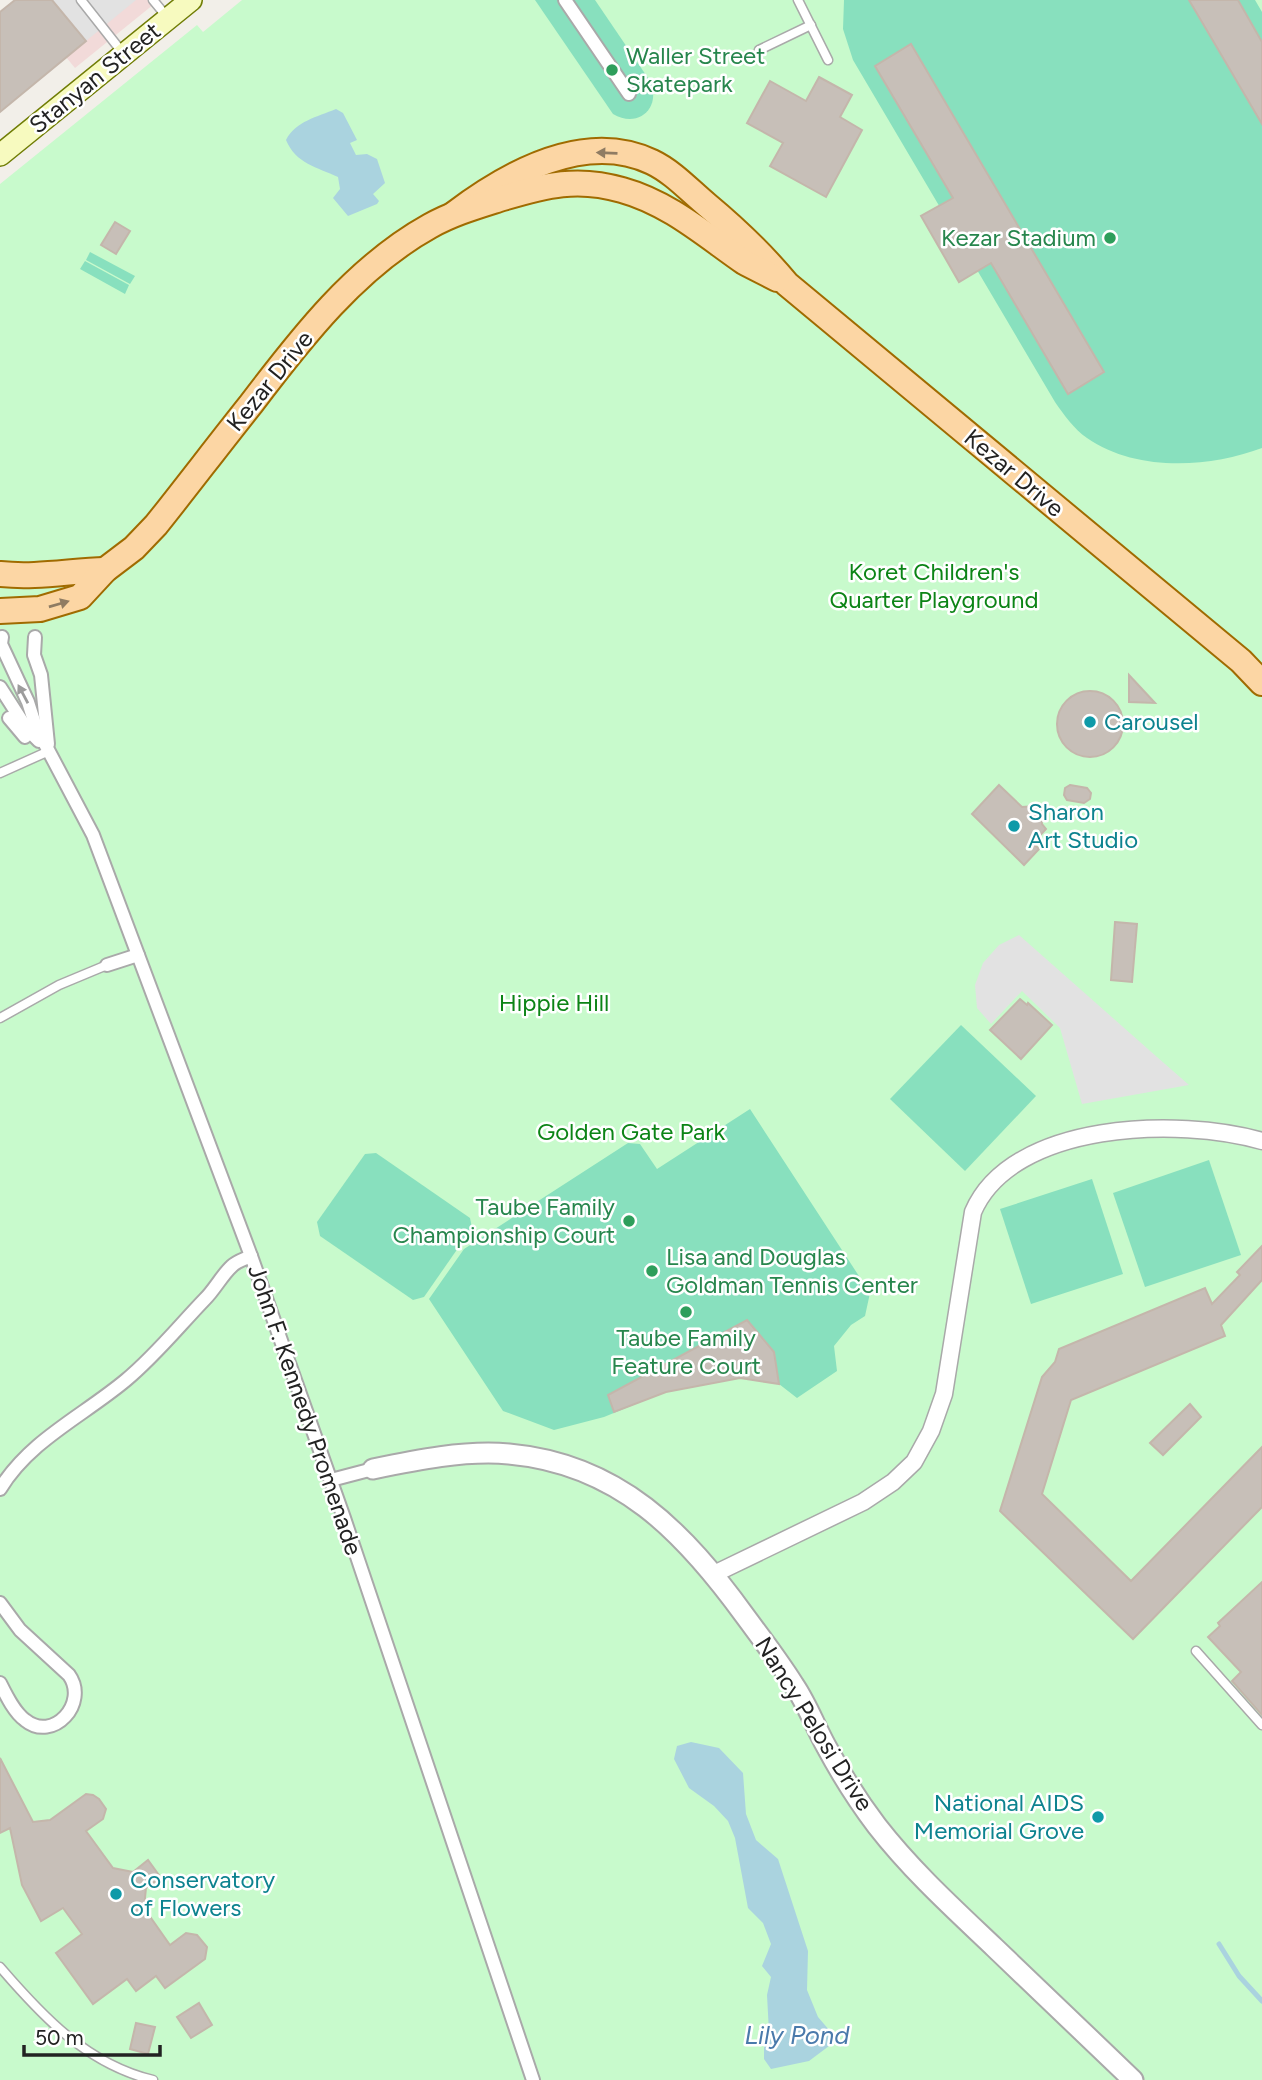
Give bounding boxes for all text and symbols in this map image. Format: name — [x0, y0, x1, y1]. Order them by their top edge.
street label: Stanyan Street — [23, 16, 166, 139]
place label: Waller Street Skatepark — [626, 41, 765, 98]
marker: Waller Street Skatepark — [604, 62, 620, 78]
one-way arrow — [595, 148, 617, 159]
place label: Kezar Stadium — [941, 223, 1096, 252]
marker: Kezar Stadium — [1102, 230, 1118, 246]
street label: Kezar Drive — [220, 325, 319, 437]
street label: Kezar Drive — [959, 423, 1070, 523]
park label: Koret Children's Quarter Playground — [829, 557, 1039, 614]
one-way arrow — [49, 599, 70, 609]
one-way arrow — [18, 684, 30, 704]
place label: Carousel — [1104, 707, 1199, 736]
marker: Carousel — [1082, 714, 1098, 730]
place label: Sharon Art Studio — [1028, 797, 1138, 854]
marker: Sharon Art Studio — [1006, 818, 1022, 834]
park label: Hippie Hill — [499, 988, 609, 1017]
park label: Golden Gate Park — [537, 1117, 725, 1146]
place label: Taube Family Championship Court — [393, 1192, 615, 1249]
marker: Taube Family Championship Court — [621, 1213, 637, 1229]
place label: Lisa and Douglas Goldman Tennis Center — [666, 1242, 918, 1299]
street label: John F. Kennedy Promenade — [242, 1261, 369, 1559]
marker: Lisa and Douglas Goldman Tennis Center — [644, 1263, 660, 1279]
marker: Taube Family Feature Court — [678, 1304, 694, 1320]
place label: Taube Family Feature Court — [611, 1323, 761, 1380]
street label: Nancy Pelosi Drive — [749, 1631, 880, 1816]
place label: National AIDS Memorial Grove — [914, 1788, 1084, 1845]
marker: National AIDS Memorial Grove — [1090, 1809, 1106, 1825]
place label: Conservatory of Flowers — [130, 1865, 275, 1922]
marker: Conservatory of Flowers — [108, 1886, 124, 1902]
scale bar — [24, 2014, 161, 2058]
water label: Lily Pond — [744, 2019, 850, 2051]
text: 50 m — [35, 2025, 84, 2050]

